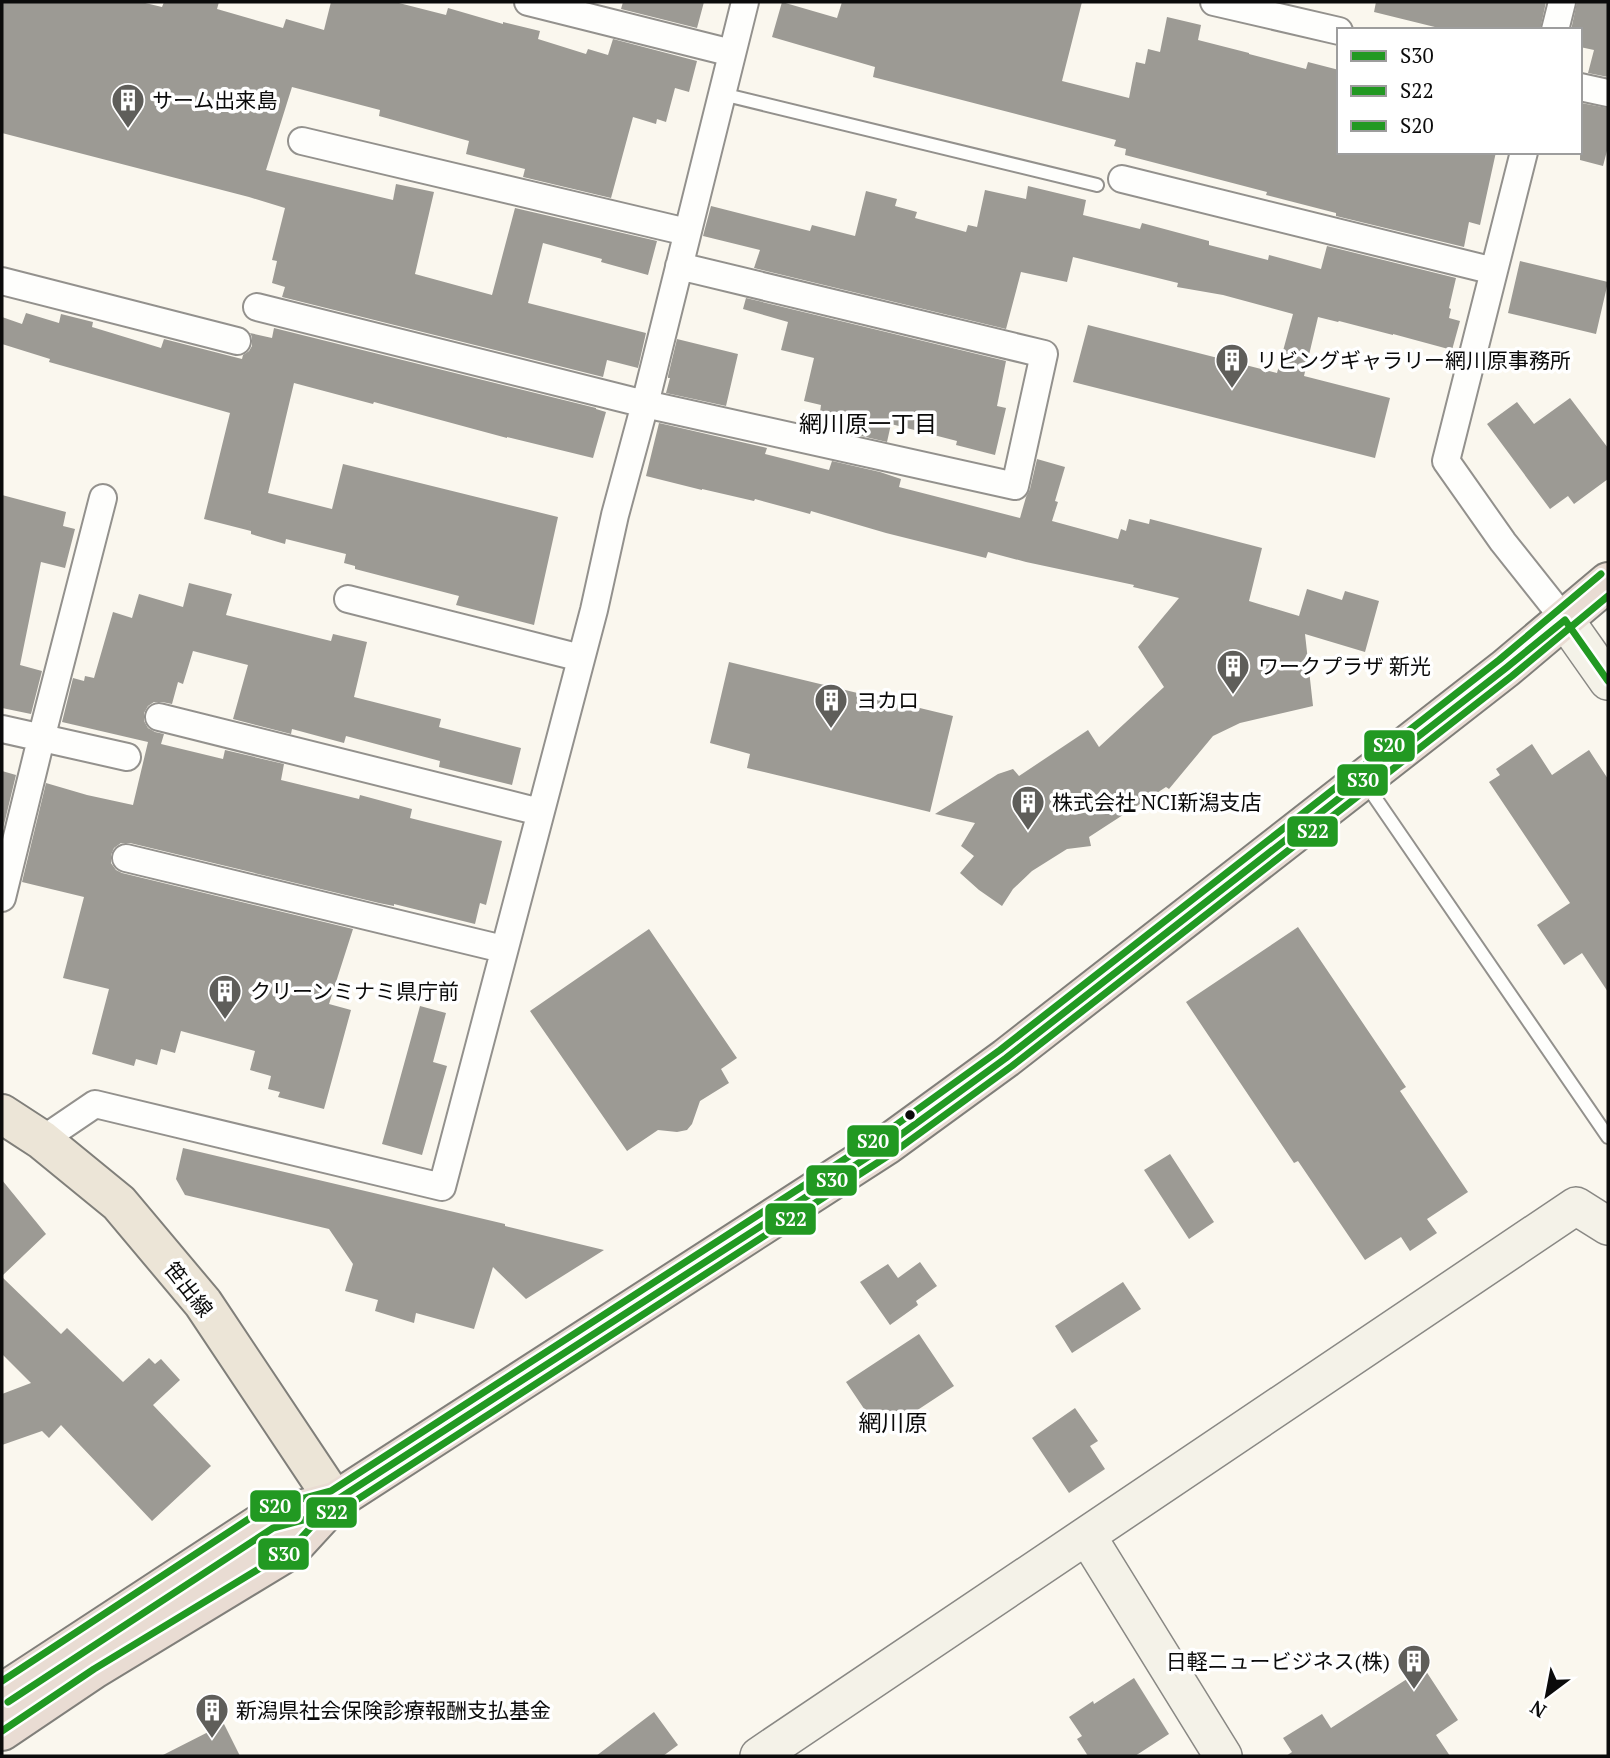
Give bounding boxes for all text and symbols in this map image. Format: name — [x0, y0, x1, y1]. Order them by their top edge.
legend — [1337, 28, 1582, 154]
text: S30 — [1400, 41, 1434, 69]
text: S22 — [1400, 76, 1434, 104]
building icon: サーム出来島 — [109, 81, 147, 130]
place label: サーム出来島 — [152, 86, 277, 114]
text: S20 — [1400, 111, 1434, 139]
building icon: リビングギャラリー網川原事務所 — [1213, 341, 1251, 390]
place label: リビングギャラリー網川原事務所 — [1256, 346, 1571, 374]
district label: 網川原一丁目 — [799, 408, 937, 439]
building icon: ワークプラザ 新光 — [1214, 647, 1252, 696]
place label: ワークプラザ 新光 — [1258, 652, 1431, 680]
building icon: ヨカロ — [812, 681, 850, 730]
place label: ヨカロ — [856, 686, 919, 714]
line badge: S20 — [1363, 729, 1416, 763]
text: S20 — [1373, 732, 1405, 757]
line badge: S30 — [1336, 763, 1389, 797]
text: S30 — [1347, 767, 1379, 792]
building icon: 株式会社 NCI新潟支店 — [1009, 783, 1047, 832]
place label: 株式会社 NCI新潟支店 — [1052, 788, 1261, 816]
line badge: S22 — [1286, 815, 1339, 848]
text: S22 — [1297, 818, 1329, 843]
building icon: クリーンミナミ県庁前 — [206, 972, 244, 1021]
place label: クリーンミナミ県庁前 — [250, 977, 459, 1005]
unlabelled marker — [903, 1108, 917, 1122]
line badge: S20 — [846, 1124, 900, 1158]
text: S20 — [857, 1128, 889, 1153]
line badge: S30 — [805, 1164, 858, 1197]
text: S30 — [816, 1167, 848, 1192]
line badge: S22 — [764, 1202, 817, 1236]
text: S22 — [775, 1206, 807, 1231]
street label: 笹出線 — [159, 1256, 219, 1322]
district label: 網川原 — [859, 1407, 928, 1438]
line badge: S20 — [249, 1489, 302, 1523]
text: S20 — [259, 1493, 291, 1518]
line badge: S22 — [305, 1496, 358, 1529]
text: S22 — [316, 1499, 348, 1524]
line badge: S30 — [257, 1537, 310, 1571]
text: S30 — [268, 1541, 300, 1566]
building icon: 日軽ニュービジネス(株) — [1395, 1642, 1433, 1691]
place label: 日軽ニュービジネス(株) — [1166, 1647, 1390, 1675]
north arrow — [1512, 1660, 1582, 1730]
building icon: 新潟県社会保険診療報酬支払基金 — [193, 1691, 231, 1740]
text: N — [1524, 1695, 1550, 1724]
place label: 新潟県社会保険診療報酬支払基金 — [236, 1696, 551, 1724]

